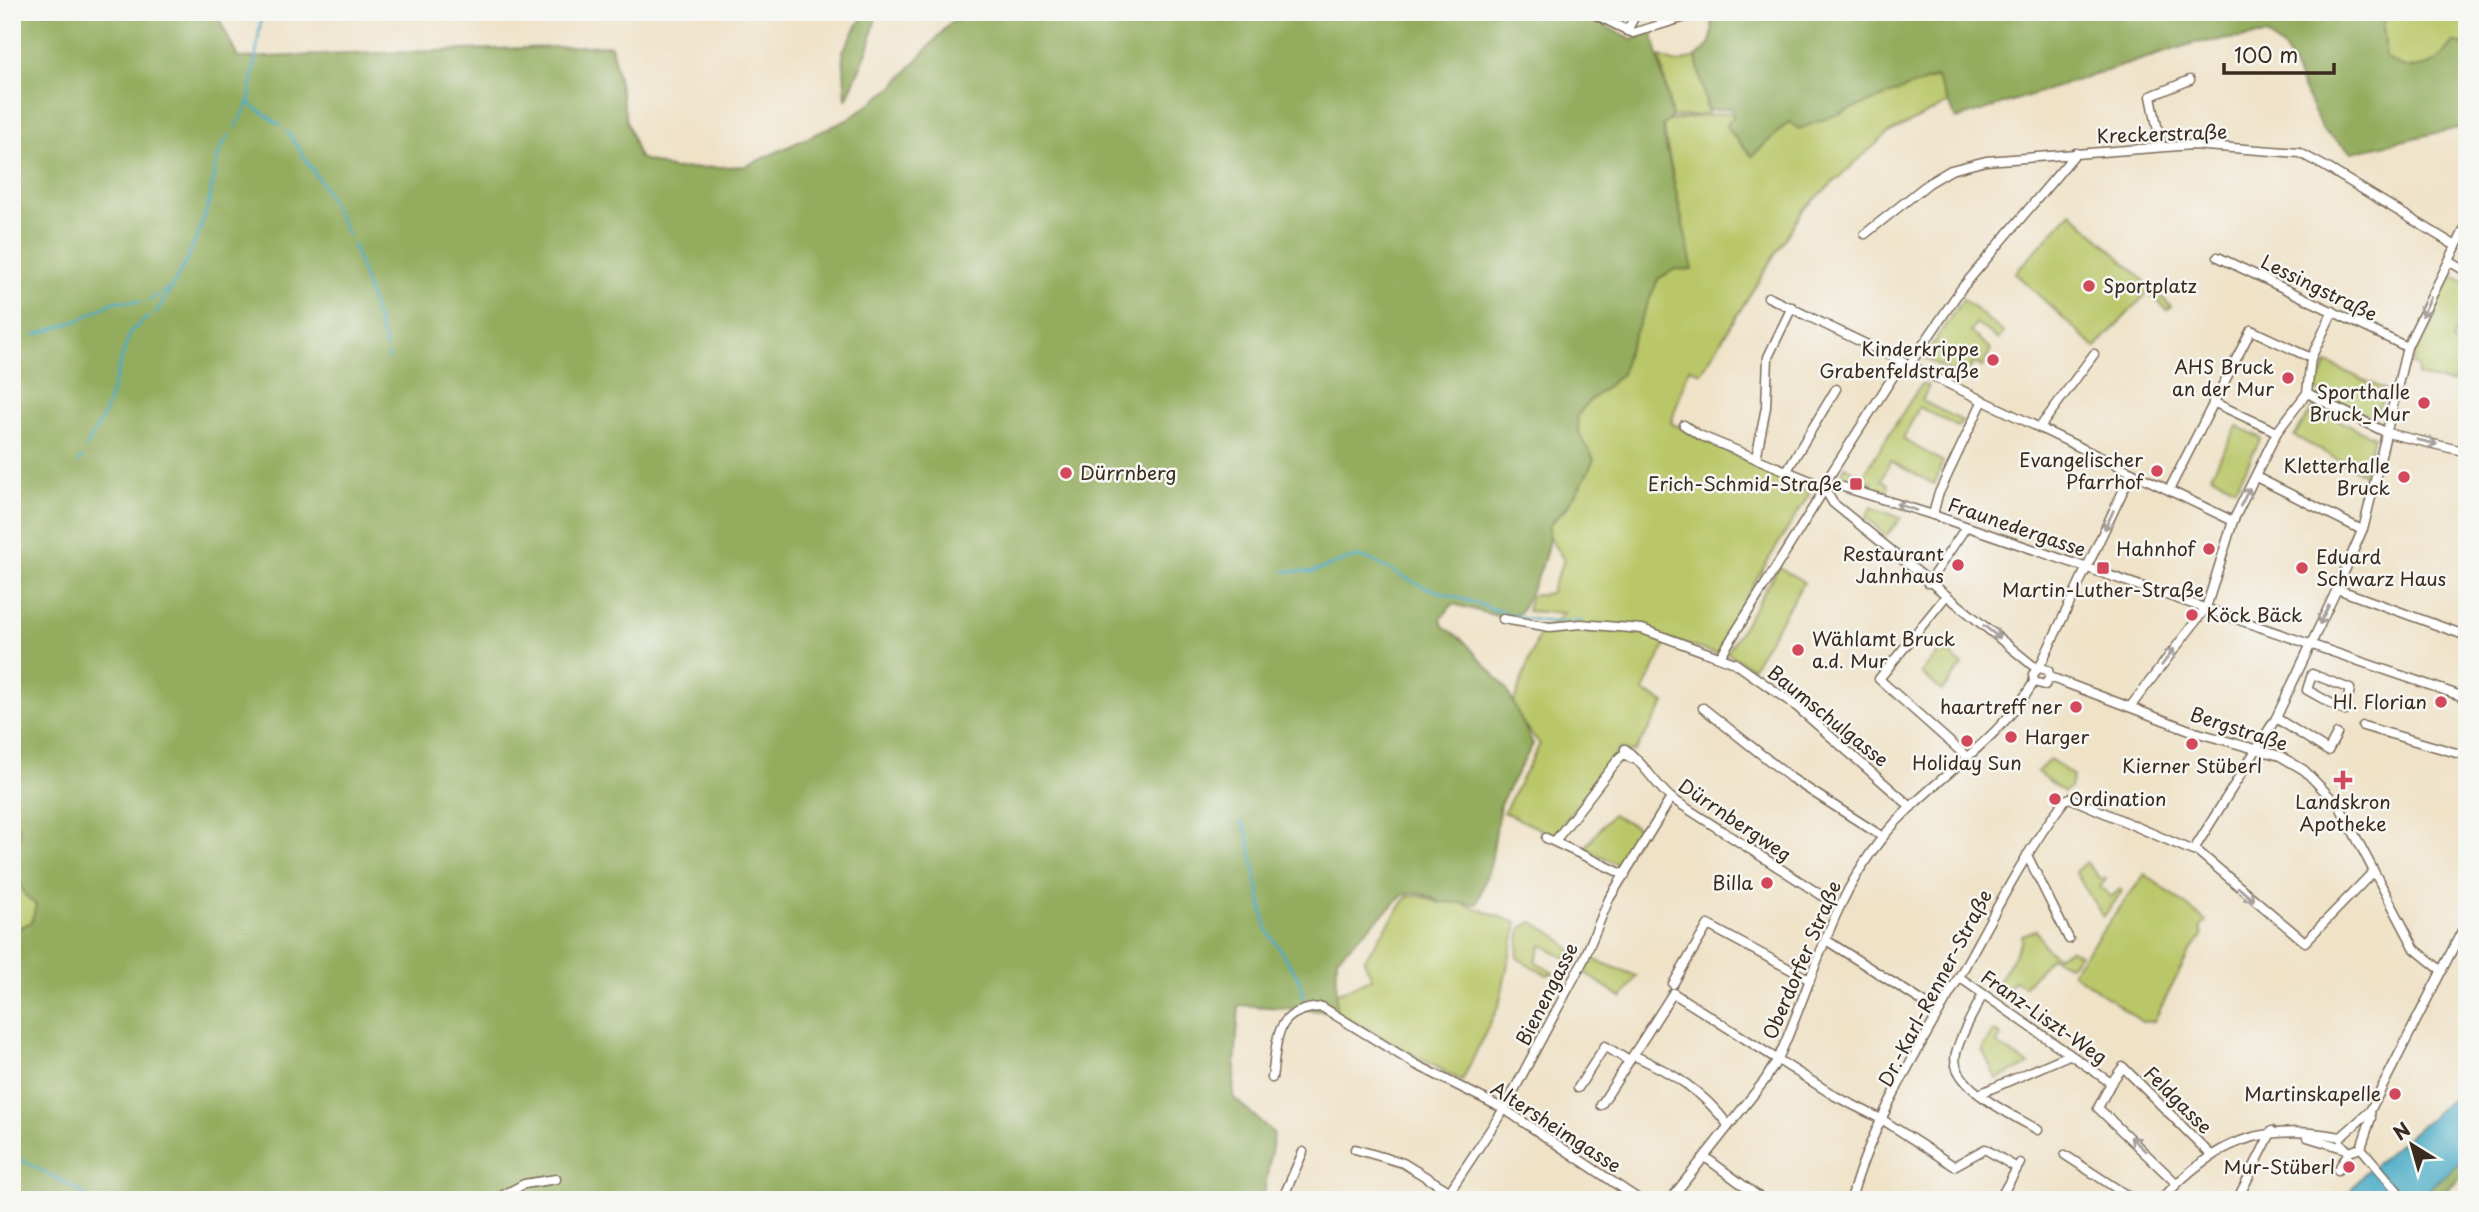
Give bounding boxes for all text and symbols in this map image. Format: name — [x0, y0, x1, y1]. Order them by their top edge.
scale bar — [2224, 32, 2334, 76]
text: 100 m — [2234, 38, 2298, 70]
street label: Kreckerstraße — [2096, 117, 2228, 149]
street label: Lessingstraße — [2257, 247, 2382, 327]
place label: Sportplatz — [2103, 271, 2197, 299]
marker: Sportplatz — [2081, 278, 2097, 294]
one-way arrow — [2419, 296, 2433, 317]
place label: Kinderkrippe Grabenfeldstraße — [1819, 334, 1979, 384]
marker: Kinderkrippe Grabenfeldstraße — [1985, 352, 2001, 368]
place label: AHS Bruck an der Mur — [2172, 352, 2274, 402]
marker: AHS Bruck an der Mur — [2280, 370, 2296, 386]
place label: Sporthalle Bruck_Mur — [2309, 377, 2410, 427]
marker: Sporthalle Bruck_Mur — [2416, 395, 2432, 411]
one-way arrow — [2415, 436, 2438, 449]
place label: Evangelischer Pfarrhof — [2019, 445, 2145, 495]
place label: Kletterhalle Bruck — [2283, 451, 2390, 501]
place label: Dürrnberg — [1080, 458, 1177, 486]
marker: Evangelischer Pfarrhof — [2149, 463, 2165, 479]
marker: Dürrnberg — [1058, 465, 1074, 481]
place label: Erich-Schmid-Straße — [1648, 469, 1842, 497]
marker: Kletterhalle Bruck — [2396, 469, 2412, 485]
marker: Erich-Schmid-Straße — [1848, 476, 1864, 492]
one-way arrow — [2238, 487, 2252, 508]
street label: Fraunedergasse — [1945, 489, 2090, 563]
one-way arrow — [1895, 500, 1917, 513]
one-way arrow — [2102, 509, 2116, 530]
place label: Hahnhof — [2116, 534, 2197, 562]
place label: Restaurant Jahnhaus — [1842, 539, 1944, 589]
marker: Hahnhof — [2201, 541, 2217, 557]
place label: Eduard Schwarz Haus — [2316, 542, 2446, 592]
marker: Restaurant Jahnhaus — [1950, 557, 1966, 573]
marker: Martin-Luther-Straße — [2095, 560, 2111, 576]
marker: Eduard Schwarz Haus — [2294, 560, 2310, 576]
place label: Martin-Luther-Straße — [2002, 575, 2204, 603]
place label: Köck Bäck — [2206, 600, 2303, 628]
one-way arrow — [2317, 604, 2331, 625]
marker: Köck Bäck — [2184, 607, 2200, 623]
place label: Wählamt Bruck a.d. Mur — [1812, 624, 1956, 674]
one-way arrow — [1982, 624, 2001, 639]
marker: Wählamt Bruck a.d. Mur — [1790, 642, 1806, 658]
one-way arrow — [2160, 648, 2175, 667]
street label: Baumschulgasse — [1762, 658, 1895, 773]
place label: Hl. Florian — [2333, 687, 2427, 715]
place label: haartreff ner — [1940, 692, 2062, 720]
marker: Hl. Florian — [2433, 694, 2449, 710]
marker: haartreff ner — [2068, 699, 2084, 715]
street label: Bergstraße — [2187, 699, 2292, 757]
place label: Harger — [2025, 722, 2089, 750]
marker: Harger — [2003, 729, 2019, 745]
marker: Holiday Sun — [1959, 733, 1975, 749]
marker: Kierner Stüberl — [2184, 736, 2200, 752]
place label: Holiday Sun — [1912, 748, 2022, 776]
place label: Kierner Stüberl — [2122, 751, 2262, 779]
street label: Dürrnbergweg — [1673, 771, 1798, 867]
marker: Landskron Apotheke — [2335, 772, 2351, 788]
place label: Ordination — [2069, 784, 2166, 812]
place label: Landskron Apotheke — [2295, 787, 2391, 837]
marker: Ordination — [2047, 791, 2063, 807]
place label: Billa — [1712, 868, 1753, 896]
marker: Billa — [1759, 875, 1775, 891]
street label: Oberdorfer Straße — [1755, 876, 1847, 1043]
street label: Dr.-Karl-Renner-Straße — [1870, 884, 1998, 1091]
one-way arrow — [2236, 886, 2254, 902]
street label: Bienengasse — [1508, 937, 1584, 1050]
street label: Franz-Liszt-Weg — [1976, 962, 2113, 1070]
street label: Feldgasse — [2138, 1059, 2219, 1140]
street label: Altersheimgasse — [1486, 1074, 1627, 1179]
place label: Martinskapelle — [2244, 1079, 2381, 1107]
marker: Martinskapelle — [2387, 1086, 2403, 1102]
north arrow — [2378, 1110, 2448, 1180]
text: N — [2387, 1115, 2416, 1146]
one-way arrow — [2130, 1136, 2147, 1153]
place label: Mur-Stüberl — [2224, 1152, 2335, 1180]
marker: Mur-Stüberl — [2341, 1159, 2357, 1175]

